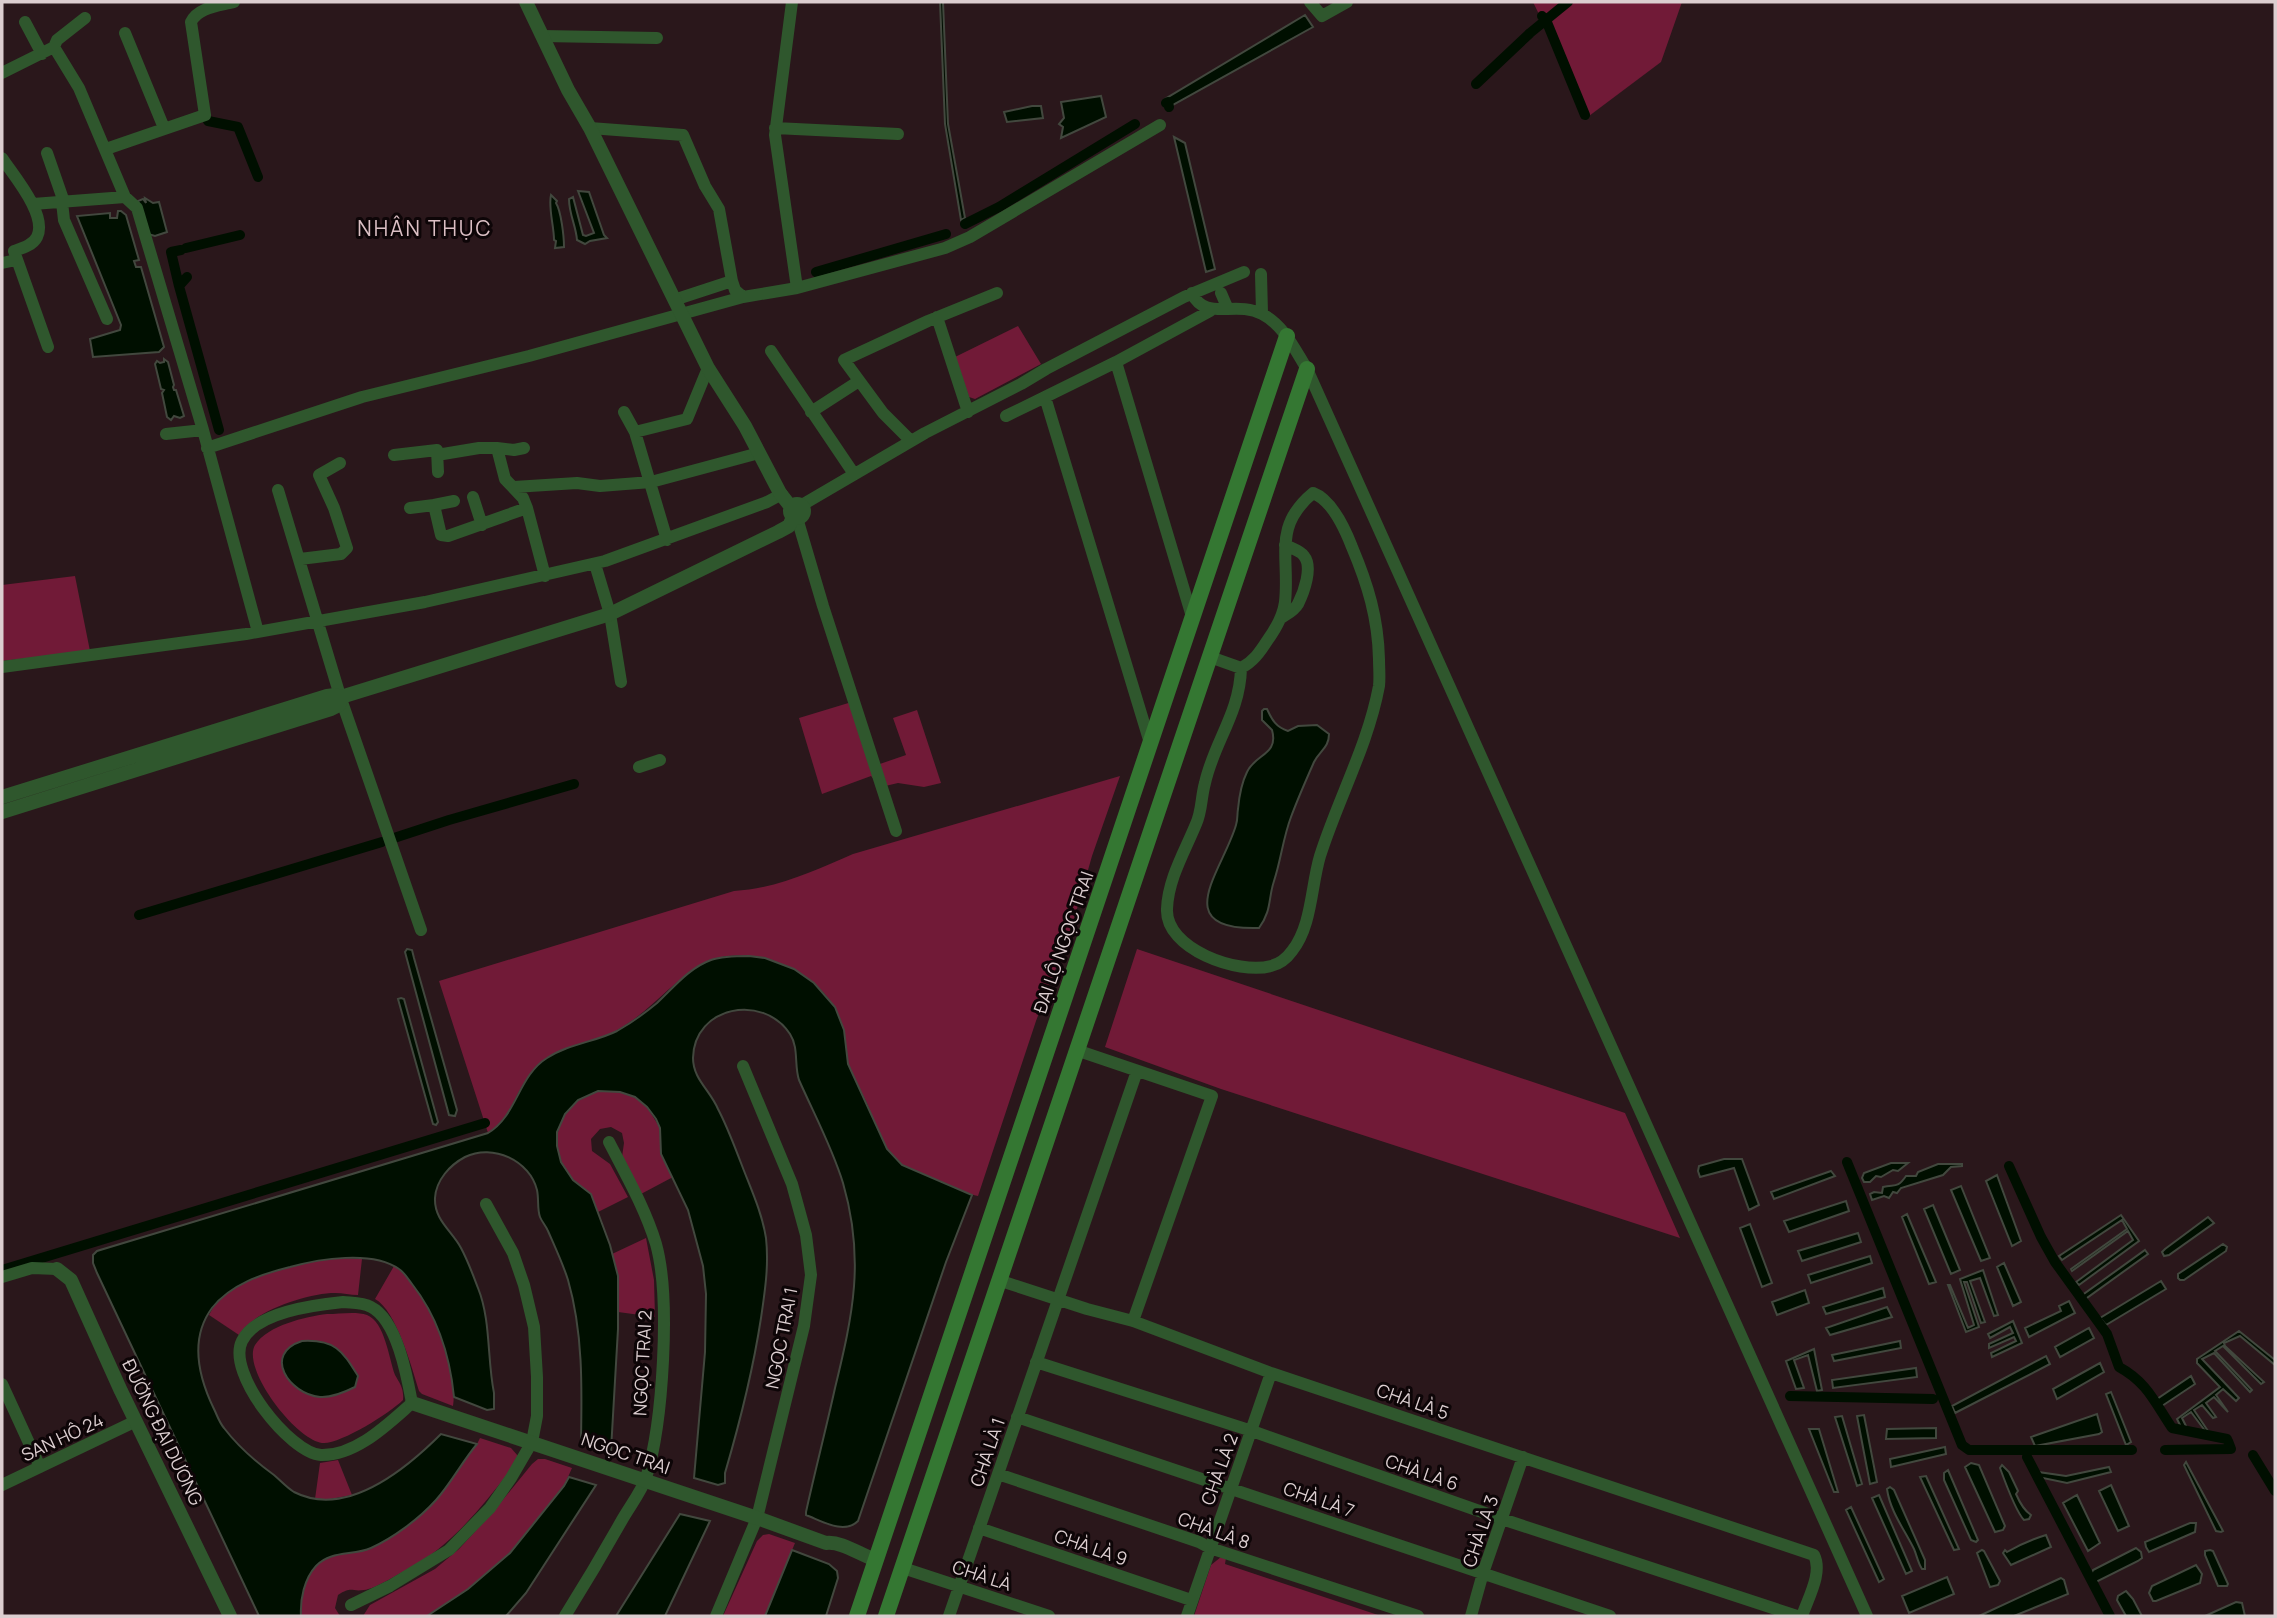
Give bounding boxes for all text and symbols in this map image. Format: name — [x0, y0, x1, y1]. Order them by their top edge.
district label: NHÂN THỤC — [357, 214, 493, 242]
street label: ĐẠI LỘ NGỌC TRAI — [1027, 868, 1099, 1016]
street label: NGỌC TRAI 1 — [759, 1285, 803, 1391]
street label: NGỌC TRAI 2 — [627, 1309, 657, 1417]
street label: ĐƯỜNG ĐẠI DƯƠNG — [117, 1355, 209, 1509]
street label: CHÀ LÀ 5 — [1374, 1377, 1452, 1425]
street label: SAN HÔ 24 — [17, 1408, 107, 1466]
street label: CHÀ LÀ 1 — [964, 1414, 1010, 1490]
street label: NGỌC TRAI — [578, 1427, 674, 1479]
street label: CHÀ LÀ 2 — [1195, 1430, 1243, 1508]
street label: CHÀ LÀ 6 — [1382, 1448, 1462, 1496]
street label: CHÀ LÀ 7 — [1280, 1476, 1358, 1522]
street label: CHÀ LÀ 3 — [1457, 1492, 1503, 1570]
street label: CHÀ LÀ 8 — [1175, 1506, 1253, 1554]
street label: CHÀ LÀ 9 — [1051, 1523, 1131, 1571]
street label: CHÀ LÀ — [949, 1554, 1015, 1596]

